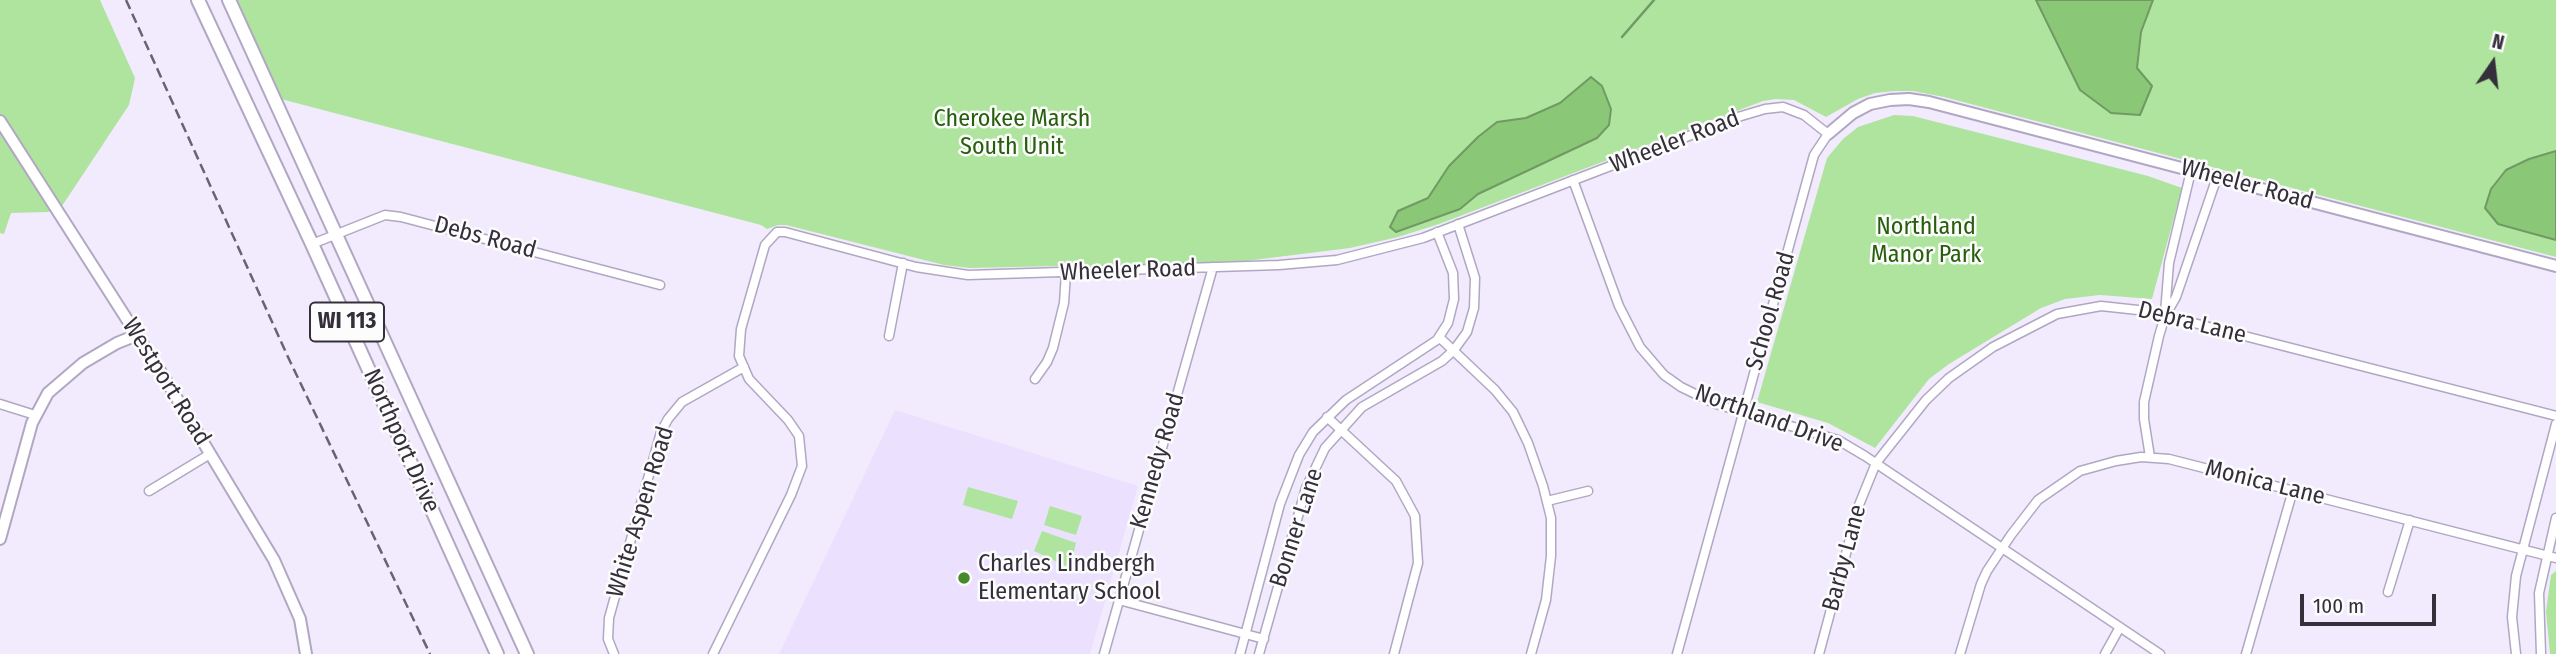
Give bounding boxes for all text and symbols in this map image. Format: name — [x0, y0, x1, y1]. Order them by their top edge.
north arrow — [2458, 28, 2528, 98]
text: N — [2490, 30, 2507, 55]
street label: Wheeler Road — [1606, 104, 1744, 180]
park label: Cherokee Marsh South Unit — [934, 105, 1090, 161]
street label: Wheeler Road — [2178, 153, 2316, 217]
street label: Debs Road — [431, 211, 539, 265]
park label: Northland Manor Park — [1871, 213, 1981, 269]
street label: School Road — [1740, 248, 1802, 374]
street label: Wheeler Road — [1059, 254, 1197, 288]
street label: Debra Lane — [2135, 296, 2249, 350]
road number: WI 113 — [310, 302, 384, 342]
street label: Westport Road — [115, 313, 217, 451]
street label: Northport Drive — [357, 365, 445, 517]
street label: Northland Drive — [1691, 379, 1847, 459]
street label: Kennedy Road — [1125, 390, 1191, 532]
street label: White Aspen Road — [601, 423, 681, 601]
street label: Monica Lane — [2202, 454, 2328, 512]
street label: Bonner Lane — [1264, 465, 1330, 591]
street label: Barby Lane — [1817, 502, 1873, 614]
place label: Charles Lindbergh Elementary School — [978, 550, 1161, 606]
marker: Charles Lindbergh Elementary School — [956, 570, 972, 586]
scale bar — [2304, 580, 2440, 624]
text: 100 m — [2313, 593, 2364, 619]

